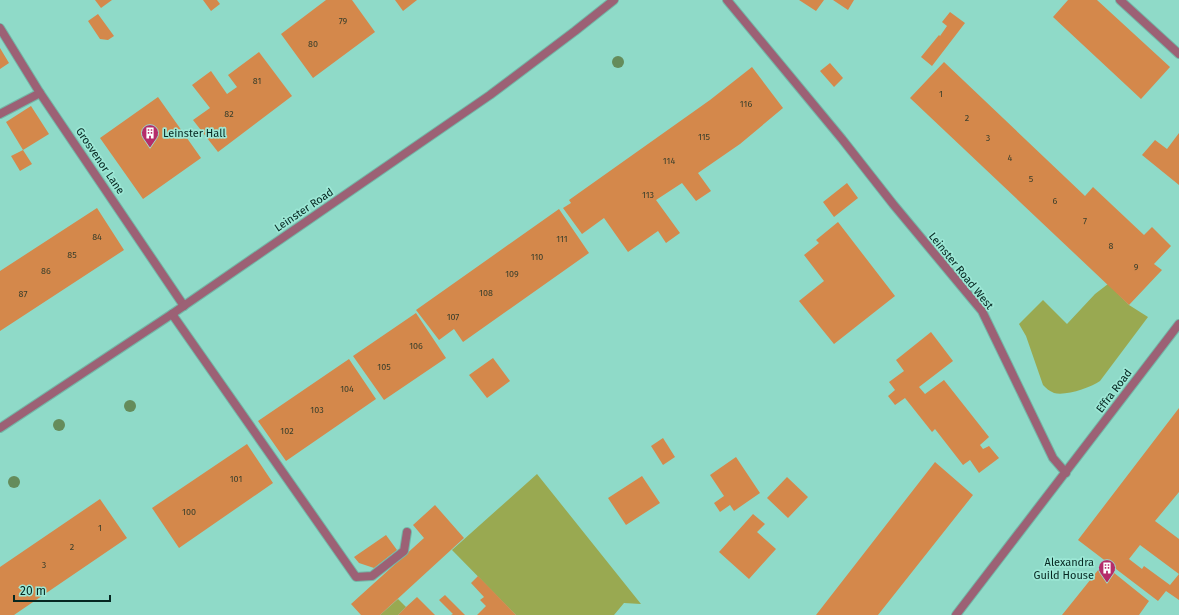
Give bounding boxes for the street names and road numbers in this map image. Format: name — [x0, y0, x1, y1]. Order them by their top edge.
street label: Grosvenor Lane — [73, 125, 127, 197]
street label: Leinster Road — [272, 186, 336, 234]
street label: Leinster Road West — [926, 230, 996, 312]
street label: Effra Road — [1093, 367, 1135, 415]

